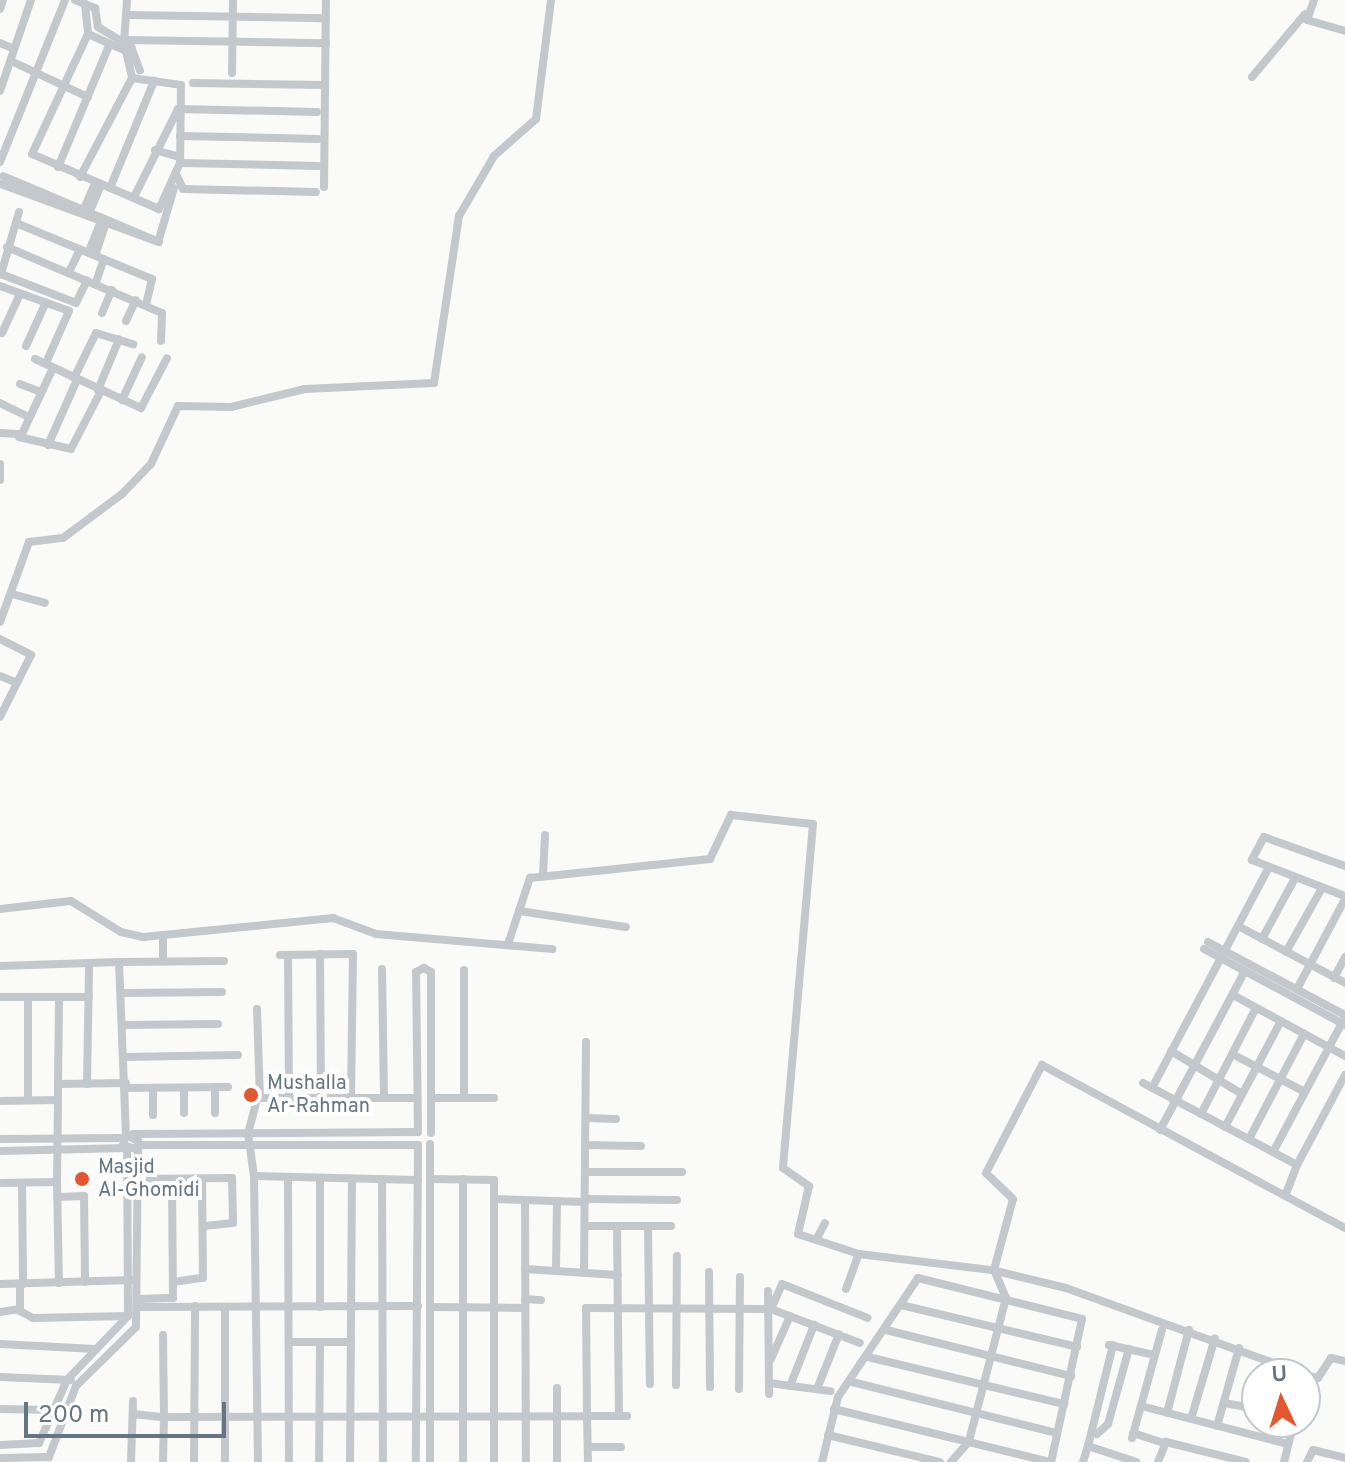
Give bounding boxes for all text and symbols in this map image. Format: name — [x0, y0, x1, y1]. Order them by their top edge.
place label: Mushalla Ar-Rahman — [267, 1072, 370, 1119]
marker: Mushalla Ar-Rahman — [242, 1086, 260, 1104]
place label: Masjid Al-Ghomidi — [98, 1156, 200, 1203]
marker: Masjid Al-Ghomidi — [73, 1170, 91, 1188]
north arrow — [1241, 1358, 1321, 1438]
text: U — [1271, 1362, 1288, 1390]
scale bar — [28, 1386, 230, 1436]
text: 200 m — [38, 1401, 109, 1431]

